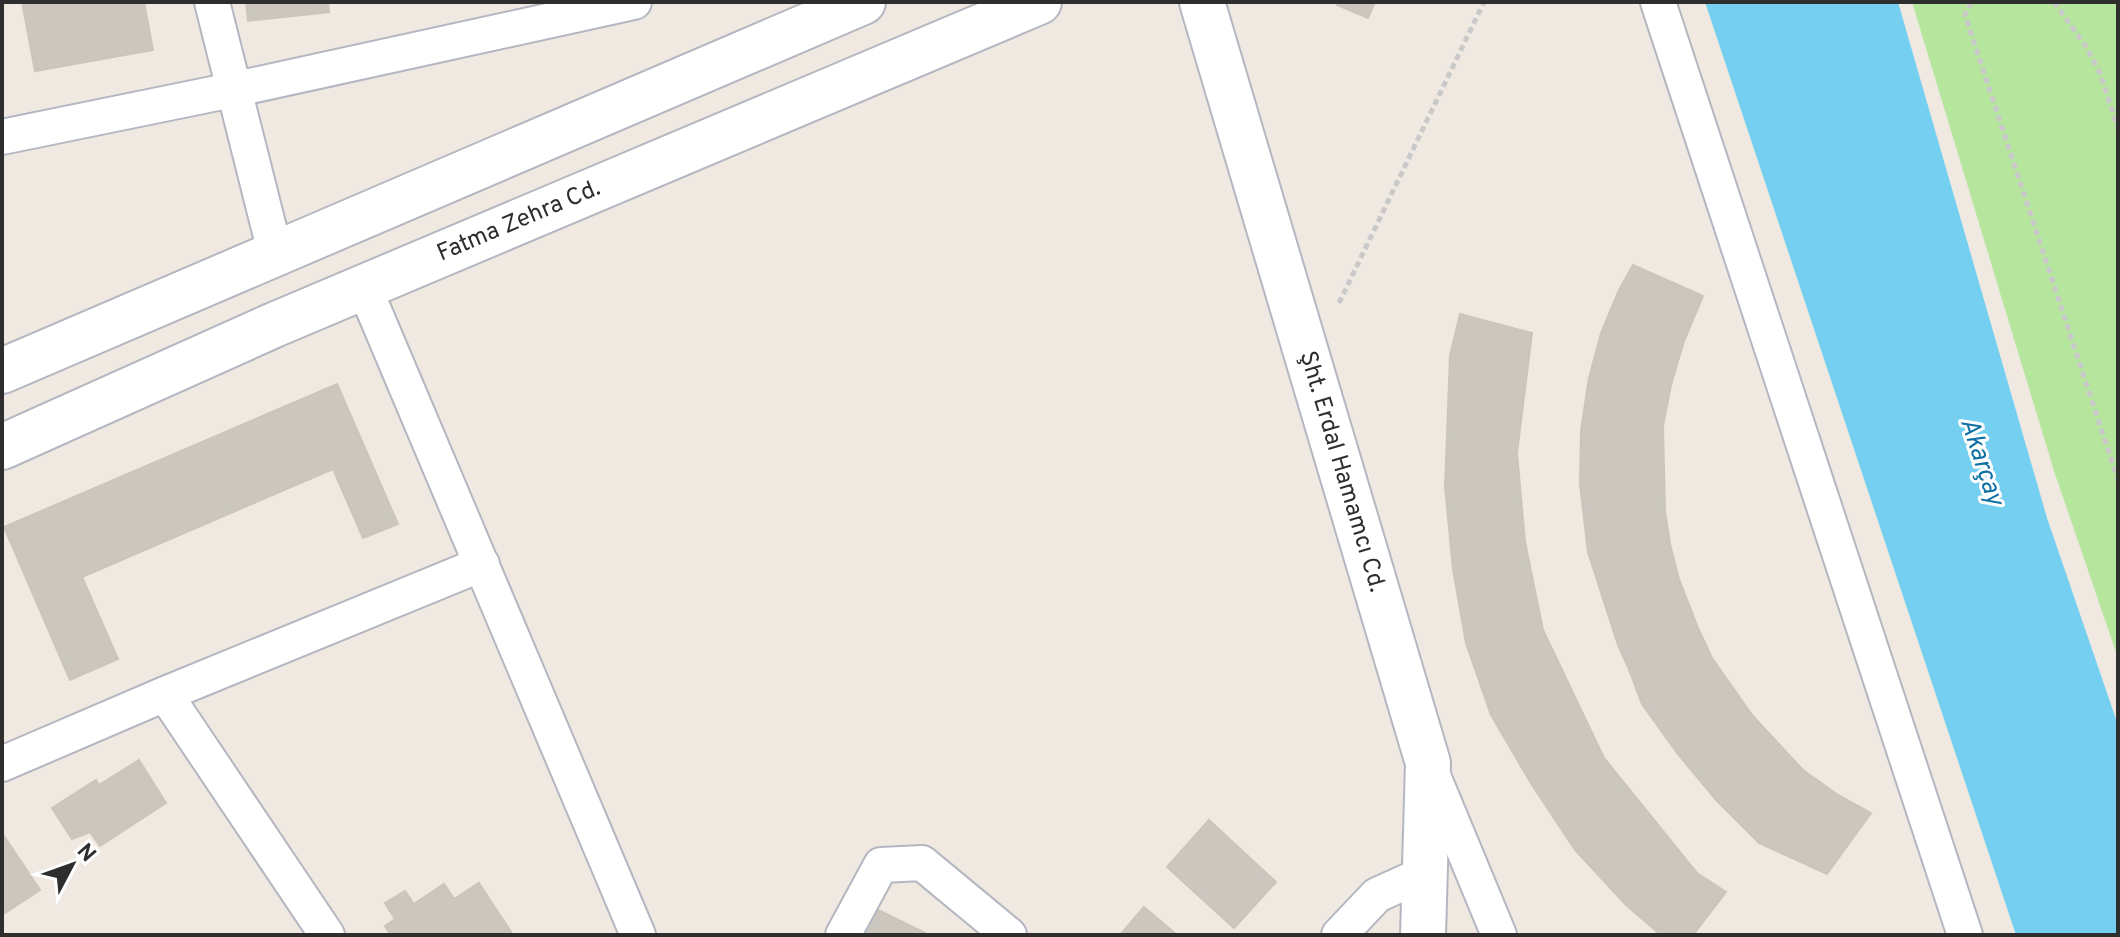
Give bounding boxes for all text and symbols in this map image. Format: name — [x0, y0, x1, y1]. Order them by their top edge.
street label: Fatma Zehra Cd. — [433, 174, 605, 269]
street label: Şht. Erdal Hamamcı Cd. — [1292, 348, 1391, 596]
water label: Akarçay — [1951, 414, 2011, 512]
north arrow — [32, 825, 112, 905]
text: N — [70, 839, 101, 868]

